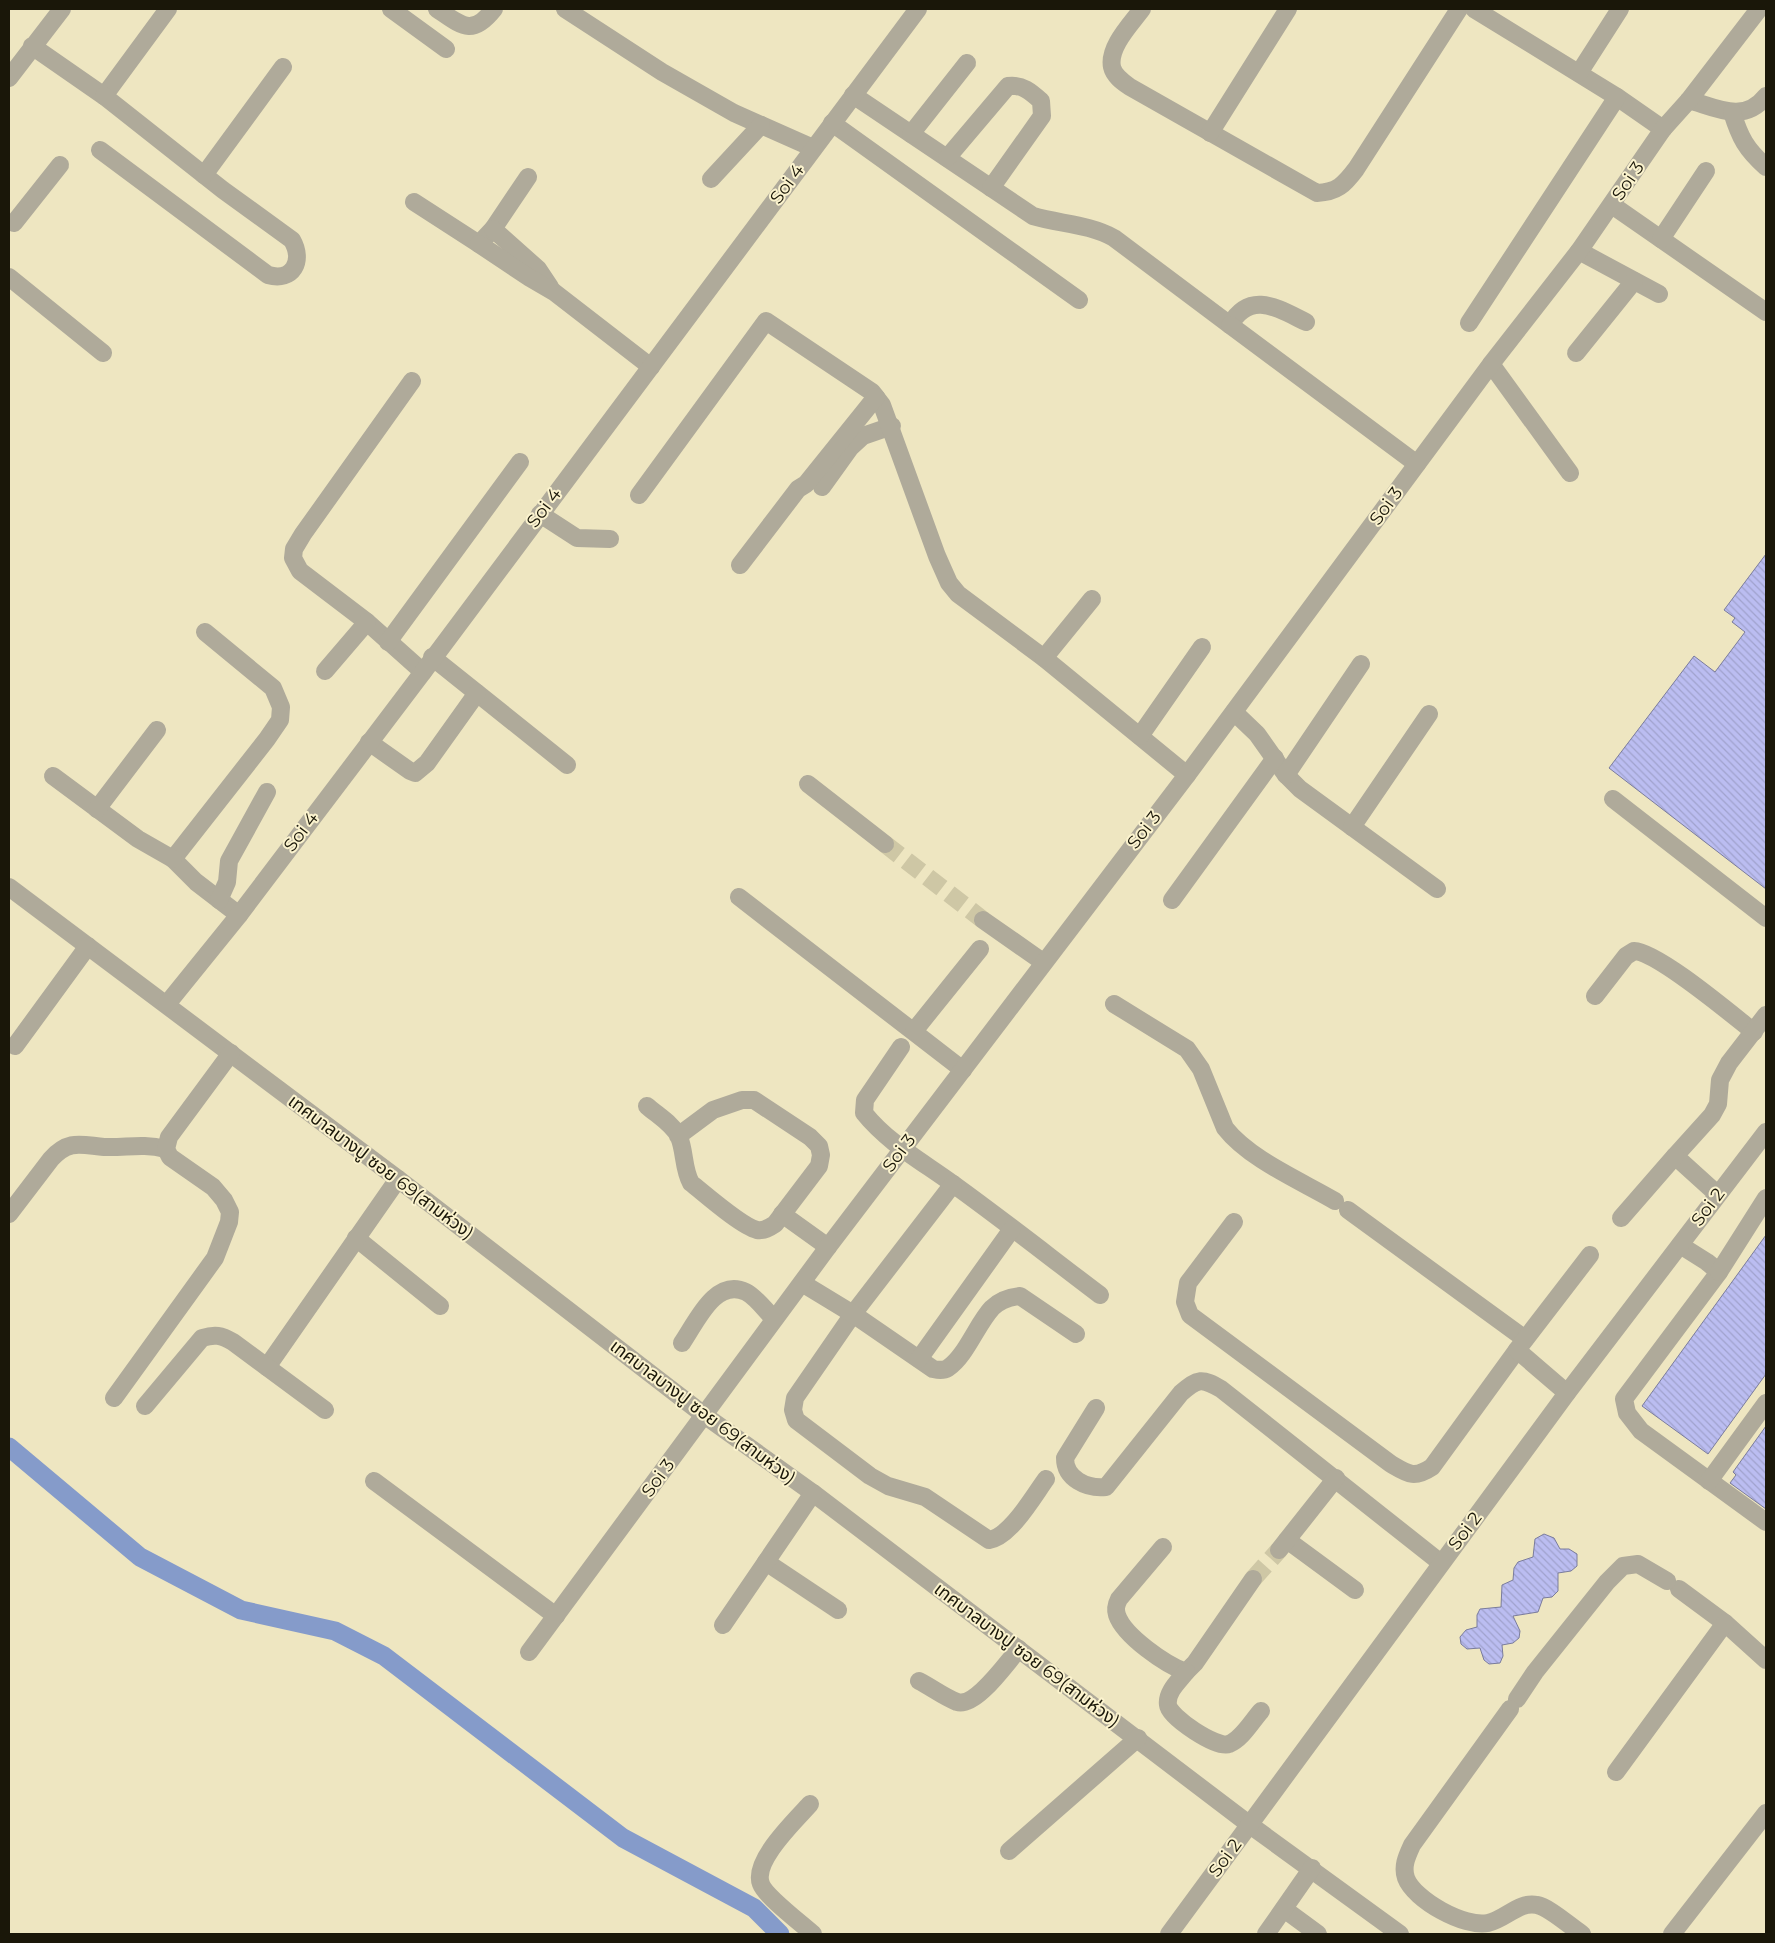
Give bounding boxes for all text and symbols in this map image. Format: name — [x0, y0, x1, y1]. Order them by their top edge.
street label: Soi 3 — [1607, 157, 1649, 205]
street label: Soi 4 — [765, 160, 809, 208]
street label: Soi 3 — [1365, 483, 1407, 529]
street label: Soi 4 — [522, 484, 566, 532]
street label: Soi 3 — [1122, 807, 1166, 853]
street label: Soi 4 — [279, 808, 323, 856]
street label: เทศบาลบางปู ซอย 69(สามห่วง) — [283, 1090, 478, 1245]
street label: Soi 3 — [878, 1130, 920, 1176]
street label: Soi 2 — [1687, 1184, 1729, 1230]
street label: เทศบาลบางปู ซอย 69(สามห่วง) — [605, 1335, 800, 1490]
street label: Soi 3 — [637, 1455, 679, 1501]
street label: Soi 2 — [1444, 1508, 1486, 1554]
street label: เทศบาลบางปู ซอย 69(สามห่วง) — [929, 1578, 1124, 1733]
street label: Soi 2 — [1204, 1834, 1246, 1882]

